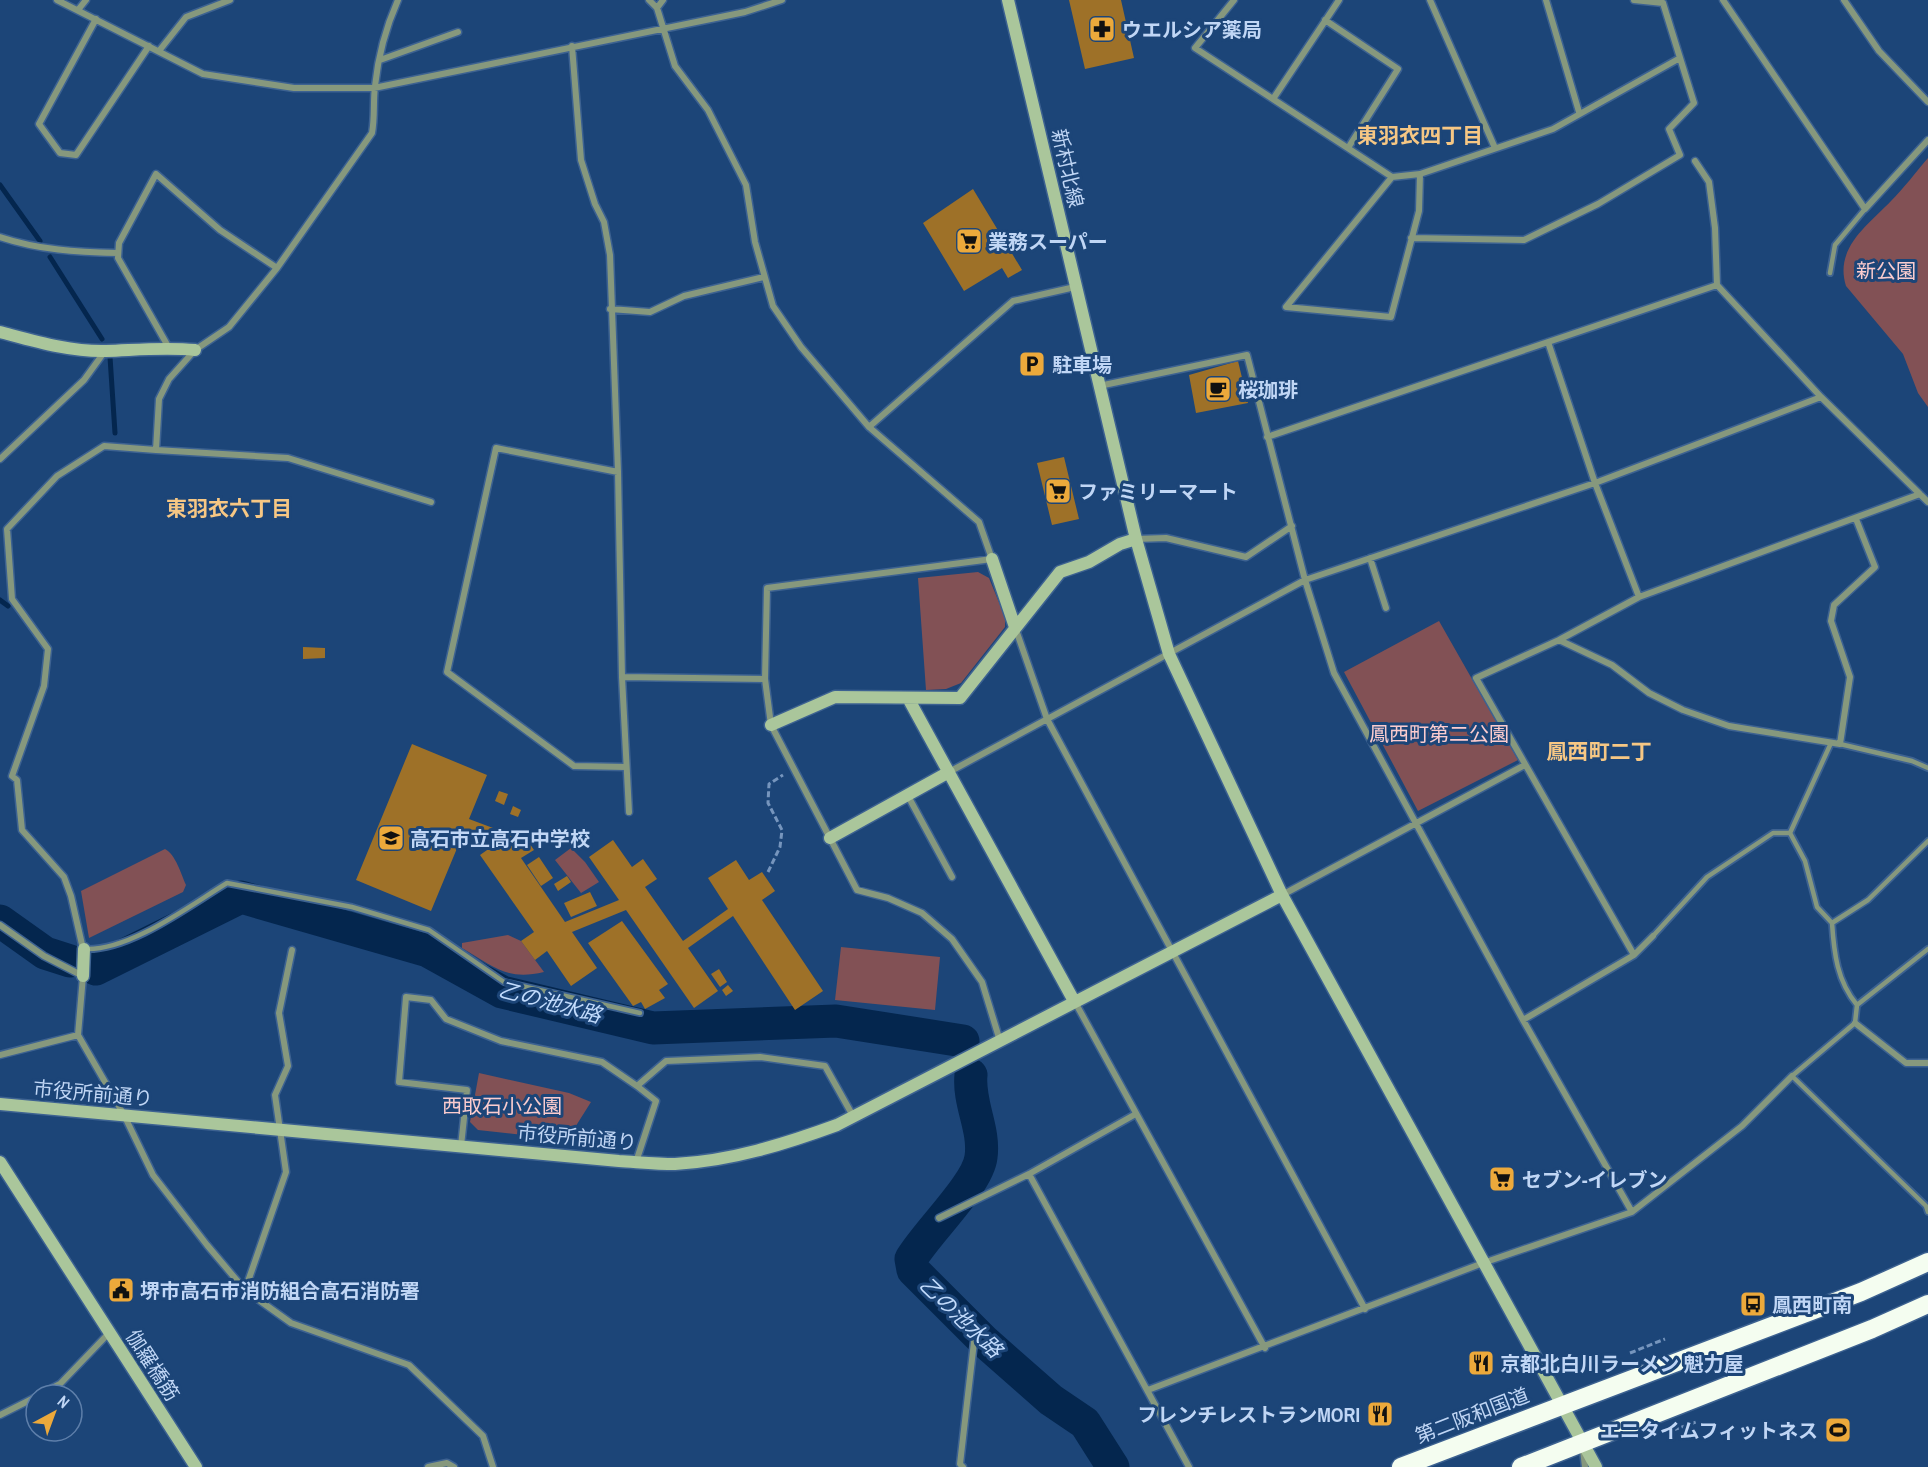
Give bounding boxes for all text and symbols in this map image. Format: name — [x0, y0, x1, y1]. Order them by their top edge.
pharmacy icon: ウエルシア薬局 — [1087, 14, 1117, 44]
place label: ウエルシア薬局 — [1122, 16, 1262, 43]
district label: 東羽衣四丁目 — [1357, 121, 1483, 150]
street label: 新村北線 — [1046, 126, 1090, 210]
supermarket icon: 業務スーパー — [954, 226, 984, 256]
place label: 業務スーパー — [988, 228, 1108, 255]
park label: 新公園 — [1856, 257, 1916, 284]
parking icon: 駐車場 — [1017, 349, 1047, 379]
place label: 駐車場 — [1052, 351, 1112, 378]
cafe icon: 桜珈琲 — [1203, 374, 1233, 404]
place label: 桜珈琲 — [1238, 376, 1298, 403]
supermarket icon: ファミリーマート — [1043, 476, 1073, 506]
place label: ファミリーマート — [1078, 478, 1238, 505]
district label: 東羽衣六丁目 — [166, 494, 292, 523]
park label: 鳳西町第二公園 — [1369, 720, 1509, 747]
district label: 鳳西町二丁 — [1547, 737, 1652, 766]
school or university icon: 高石市立高石中学校 — [376, 823, 406, 853]
place label: 高石市立高石中学校 — [410, 825, 590, 852]
water label: 乙の池水路 — [496, 974, 606, 1030]
street label: 市役所前通り — [32, 1074, 154, 1112]
park label: 西取石小公園 — [442, 1092, 562, 1119]
street label: 市役所前通り — [516, 1118, 638, 1156]
supermarket icon: セブン-イレブン — [1487, 1164, 1517, 1194]
place label: セブン-イレブン — [1522, 1166, 1667, 1193]
water label: 乙の池水路 — [913, 1270, 1010, 1365]
public building icon: 堺市高石市消防組合高石消防署 — [106, 1275, 136, 1305]
place label: 堺市高石市消防組合高石消防署 — [140, 1277, 420, 1304]
bus stop icon: 鳳西町南 — [1738, 1289, 1768, 1319]
place label: 鳳西町南 — [1772, 1291, 1852, 1318]
street label: 伽羅橋筋 — [120, 1324, 186, 1406]
restaurant icon: 京都北白川ラーメン 魁力屋 — [1466, 1348, 1496, 1378]
place label: 京都北白川ラーメン 魁力屋 — [1500, 1350, 1744, 1377]
street label: 第二阪和国道 — [1411, 1381, 1533, 1449]
north arrow — [24, 1383, 84, 1443]
text: N — [53, 1390, 75, 1413]
restaurant icon: フレンチレストランMORI — [1365, 1399, 1395, 1429]
place label: フレンチレストランMORI — [1137, 1401, 1360, 1428]
sports icon: エニタイムフィットネス — [1823, 1415, 1853, 1445]
place label: エニタイムフィットネス — [1600, 1417, 1818, 1444]

